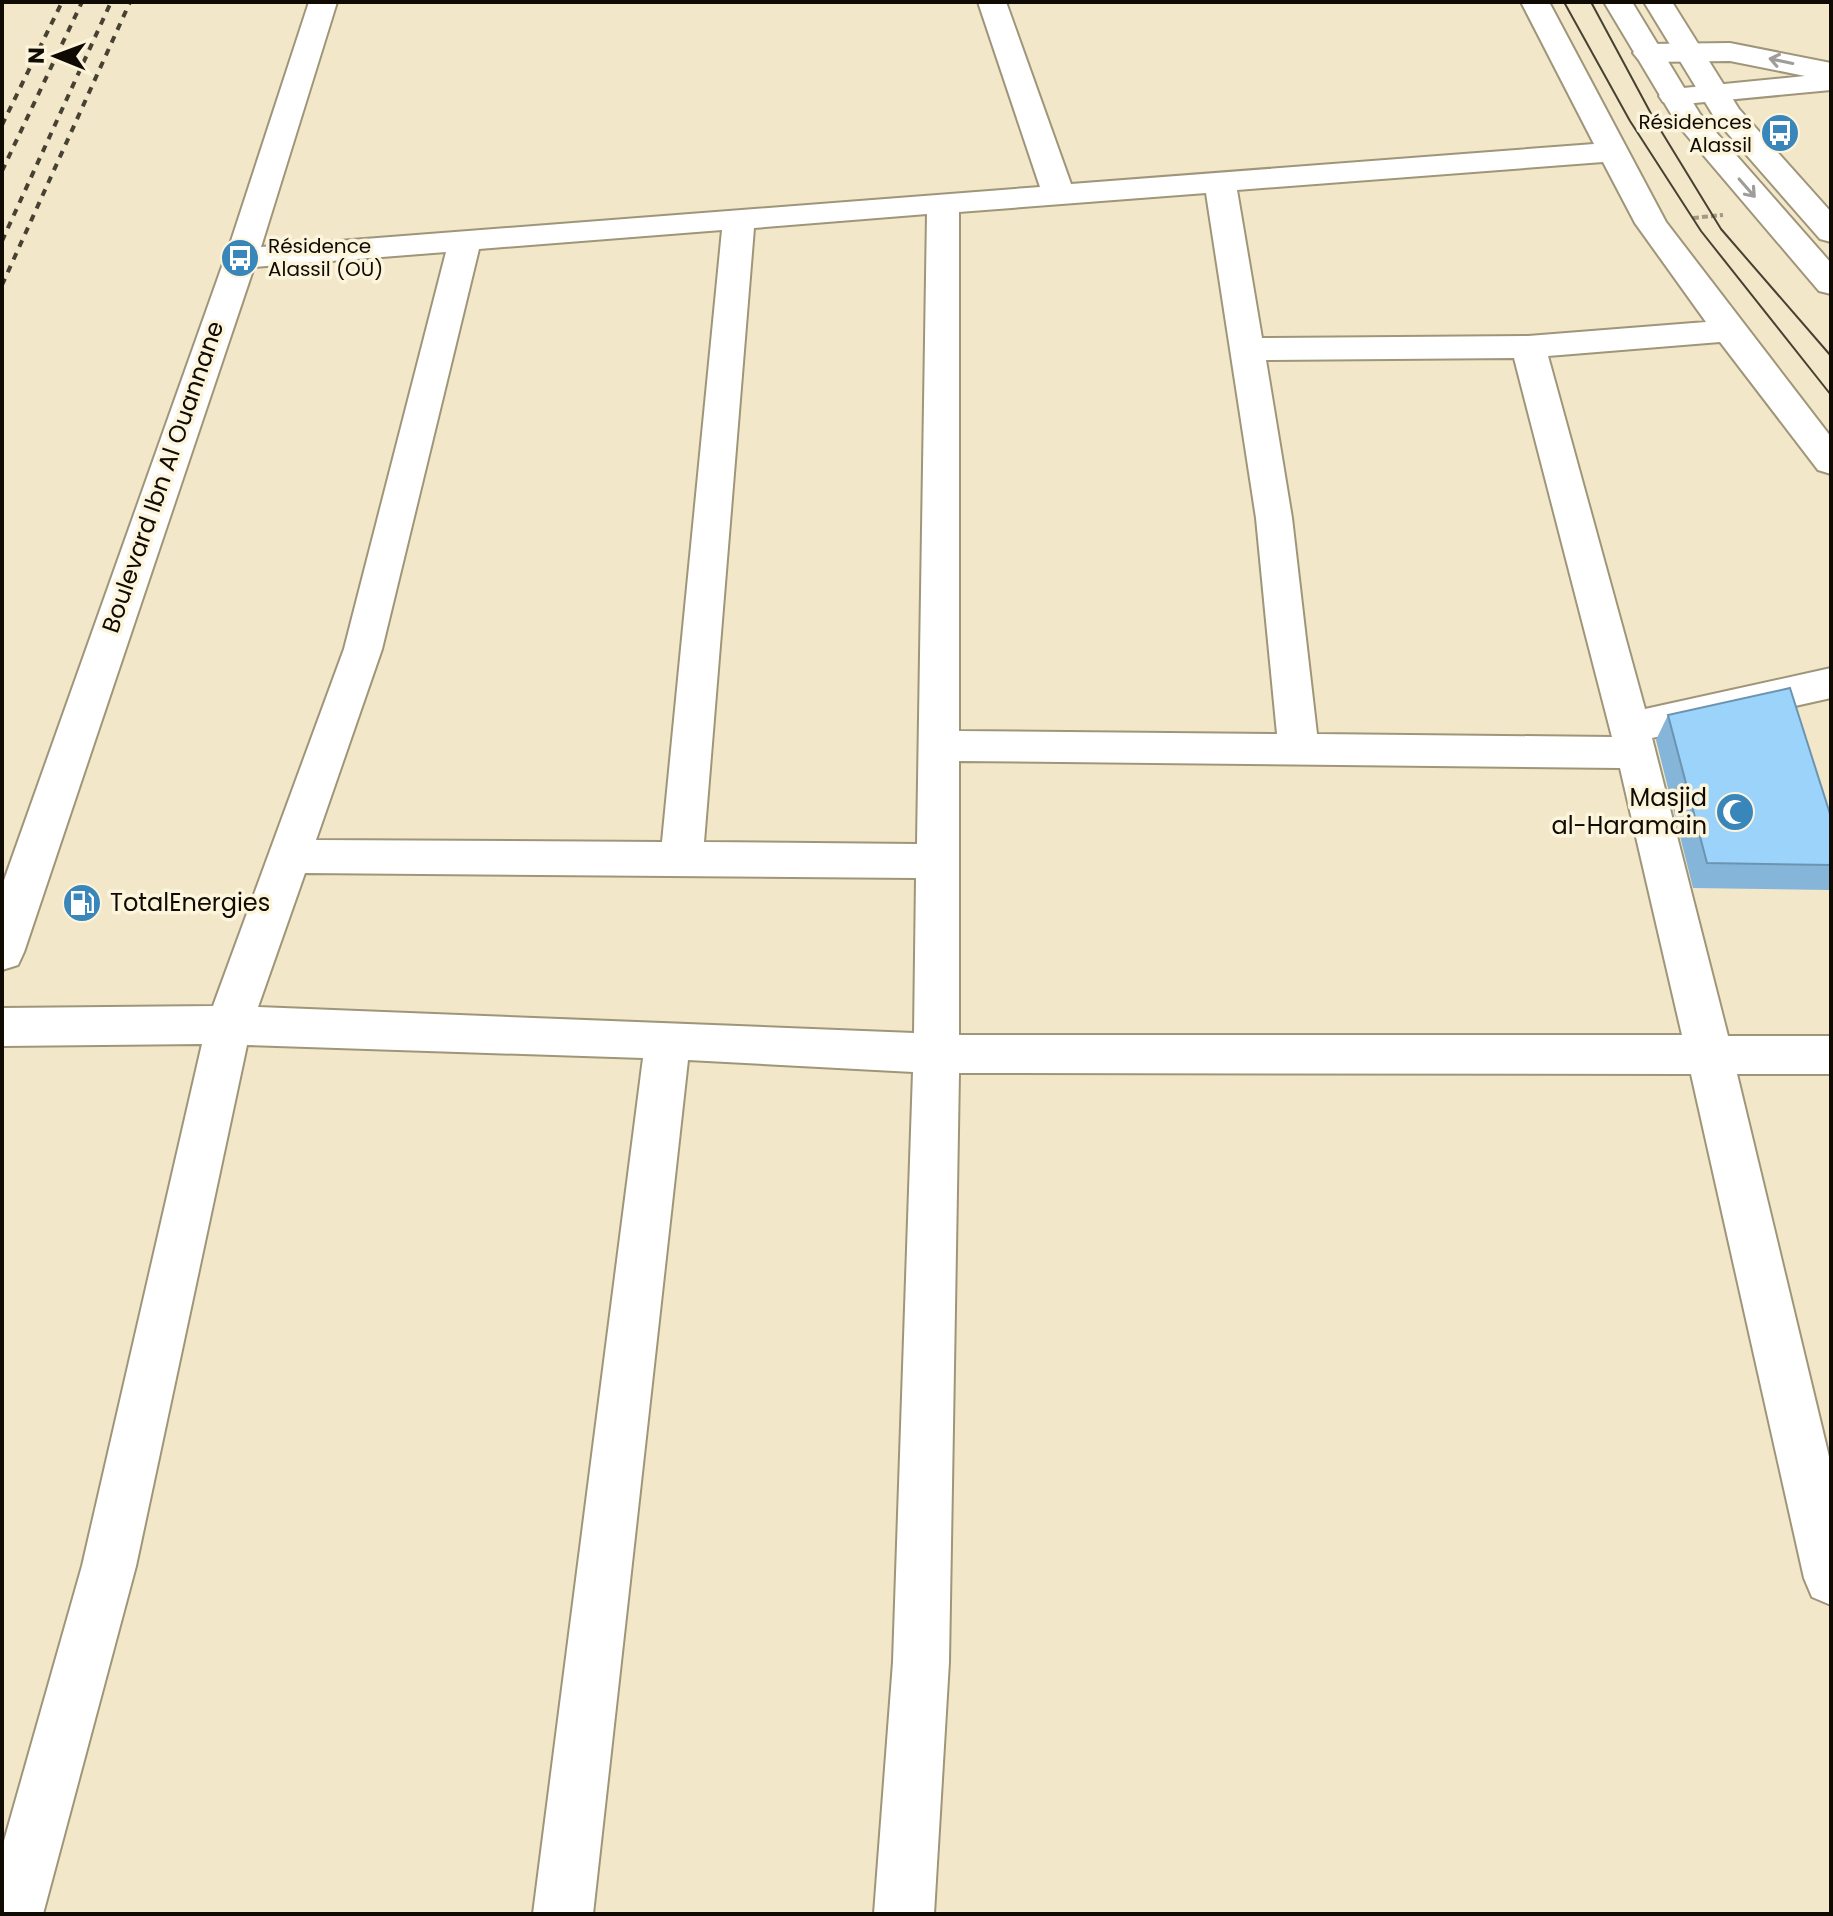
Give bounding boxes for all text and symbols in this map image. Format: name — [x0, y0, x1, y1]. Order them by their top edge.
north arrow — [16, 16, 96, 96]
text: N — [21, 47, 52, 64]
one-way arrow — [1769, 53, 1794, 68]
place label: Résidences Alassil — [1638, 108, 1752, 159]
bus stop icon: Résidences Alassil — [1759, 112, 1801, 154]
one-way arrow — [1738, 177, 1756, 197]
place label: Résidence Alassil (OU) — [268, 232, 383, 283]
bus stop icon: Résidence Alassil (OU) — [219, 237, 261, 279]
street label: Boulevard Ibn Al Ouannane — [94, 317, 231, 637]
place label: Masjid al-Haramain — [1551, 781, 1707, 842]
mosque icon: Masjid al-Haramain — [1714, 791, 1756, 833]
fuel station icon: TotalEnergies — [61, 882, 103, 924]
place label: TotalEnergies — [110, 886, 270, 919]

